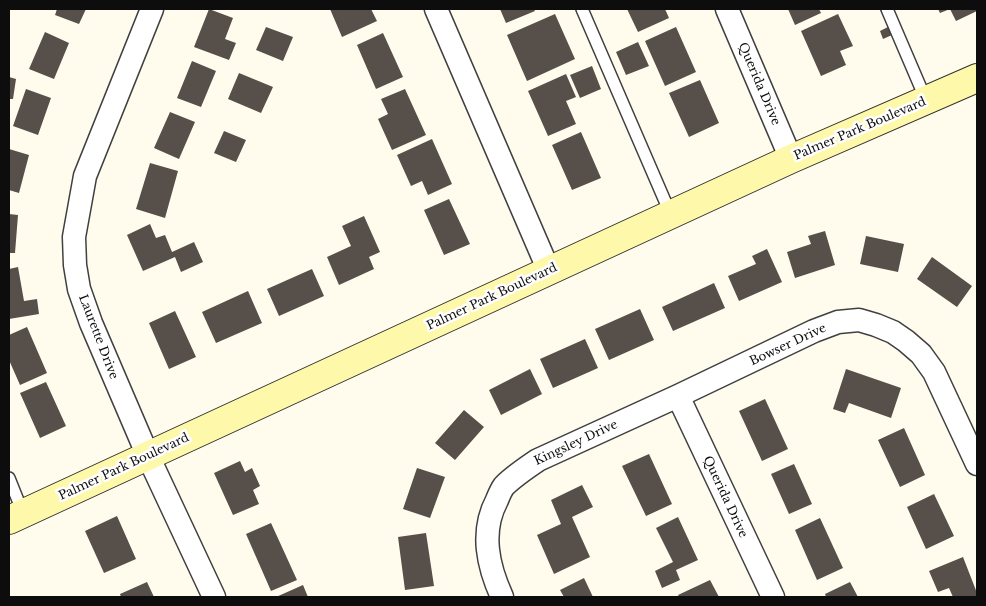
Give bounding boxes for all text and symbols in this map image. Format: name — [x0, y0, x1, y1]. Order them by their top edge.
street label: Querida Drive — [735, 40, 783, 128]
street label: Palmer Park Boulevard — [792, 95, 928, 163]
street label: Palmer Park Boulevard — [425, 260, 559, 334]
street label: Laurette Drive — [75, 293, 121, 381]
street label: Bowser Drive — [747, 321, 829, 369]
street label: Kingsley Drive — [532, 417, 620, 469]
street label: Palmer Park Boulevard — [57, 430, 191, 504]
street label: Querida Drive — [700, 454, 750, 540]

